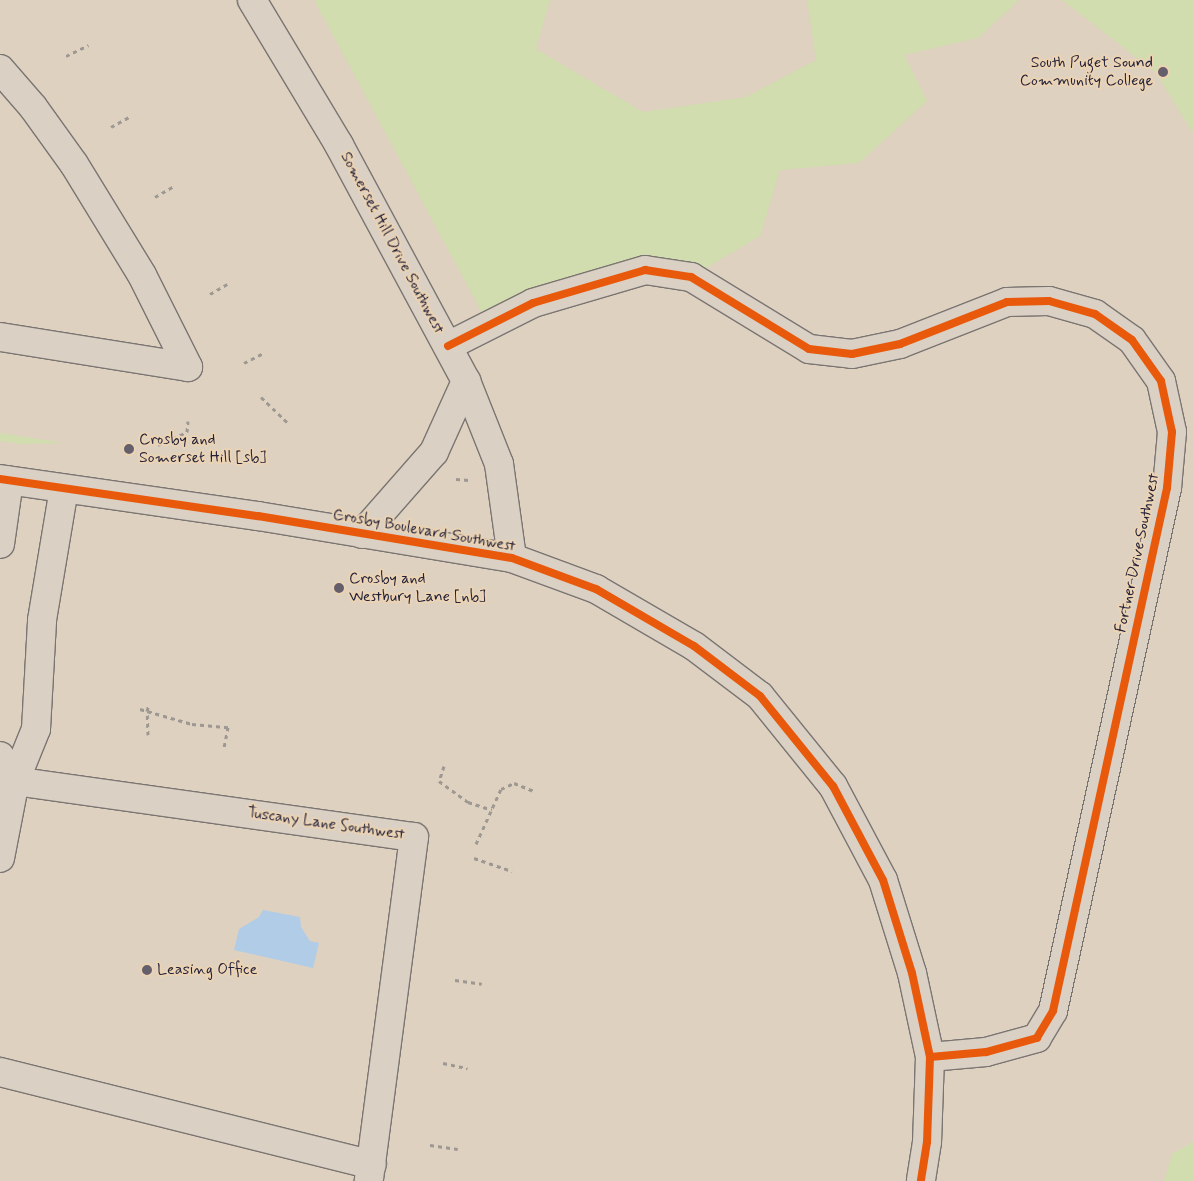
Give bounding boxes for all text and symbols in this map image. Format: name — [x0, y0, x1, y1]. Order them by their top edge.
place label: South Puget Sound Community College — [1020, 53, 1153, 91]
marker: South Puget Sound Community College — [1157, 66, 1169, 78]
street label: Somerset Hill Drive Southwest — [337, 150, 447, 336]
place label: Crosby and Somerset Hill [sb] — [139, 430, 265, 468]
marker: Crosby and Somerset Hill [sb] — [123, 443, 135, 455]
street label: Fortner Drive Southwest — [1112, 473, 1164, 633]
street label: Crosby Boulevard Southwest — [331, 505, 517, 557]
place label: Crosby and Westbury Lane [nb] — [349, 569, 486, 607]
marker: Crosby and Westbury Lane [nb] — [333, 582, 345, 594]
street label: Tuscany Lane Southwest — [246, 803, 406, 845]
place label: Leasing Office — [157, 960, 257, 980]
marker: Leasing Office — [141, 964, 153, 976]

